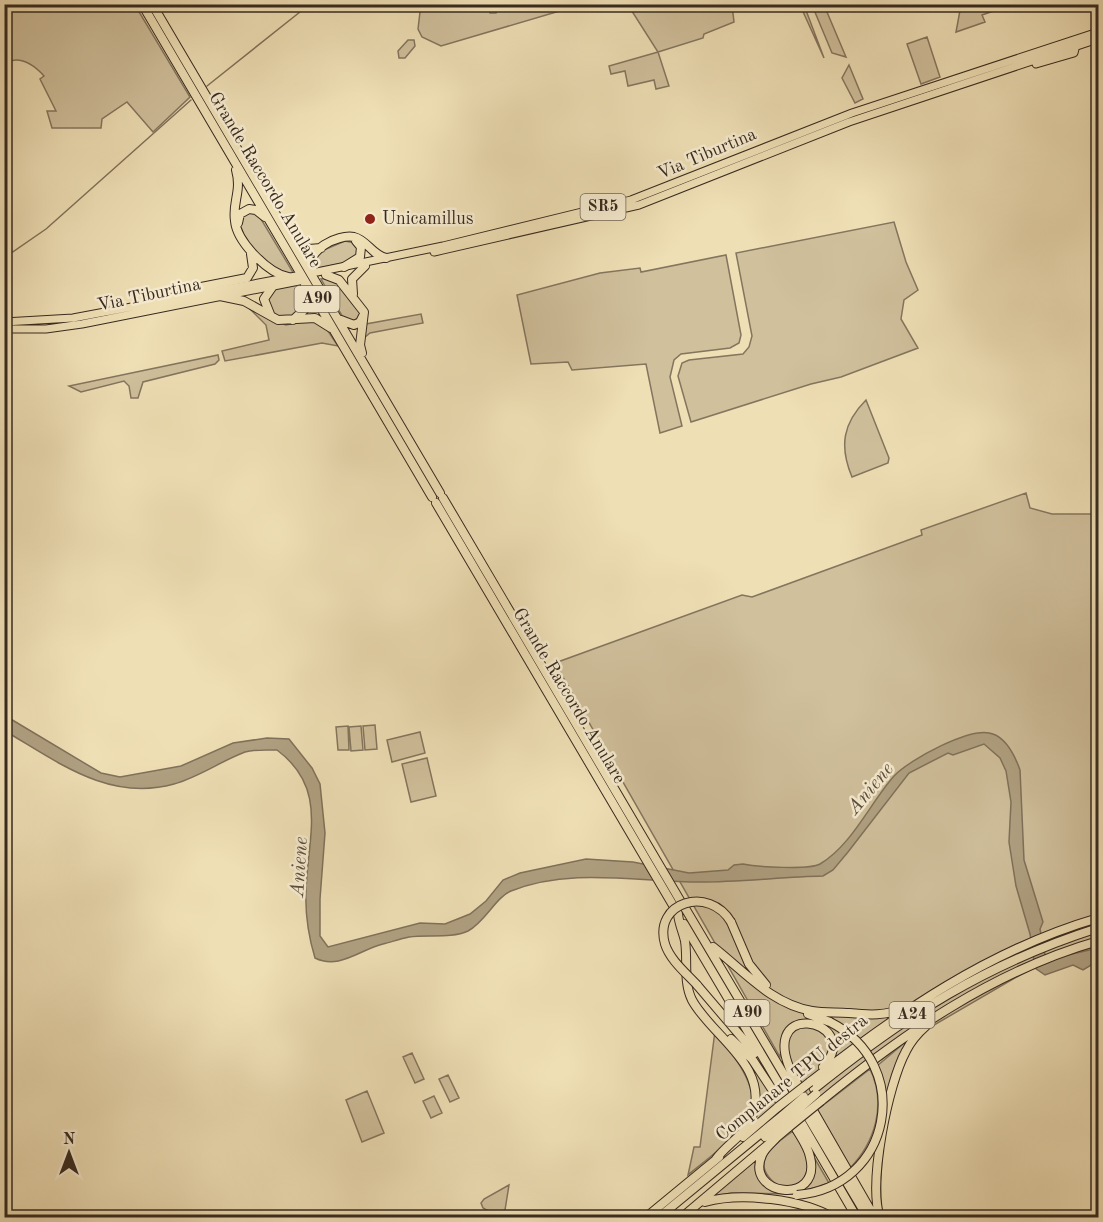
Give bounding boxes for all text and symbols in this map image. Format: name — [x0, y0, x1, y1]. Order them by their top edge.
street label: Grande Raccordo Anulare — [205, 89, 325, 271]
street label: Via Tiburtina — [655, 125, 759, 183]
road number: SR5 — [580, 194, 626, 220]
place label: Unicamillus — [382, 210, 474, 228]
marker: Unicamillus — [363, 212, 377, 226]
street label: Via Tiburtina — [95, 275, 203, 315]
road number: A90 — [294, 286, 340, 312]
street label: Grande Raccordo Anulare — [509, 605, 629, 787]
water label: Aniene — [843, 759, 898, 819]
water label: Aniene — [288, 836, 312, 899]
road number: A90 — [724, 1000, 770, 1026]
road number: A24 — [890, 1002, 934, 1028]
street label: Complanare TPU destra — [713, 1011, 871, 1145]
north arrow — [39, 1123, 99, 1183]
text: N — [63, 1132, 76, 1148]

